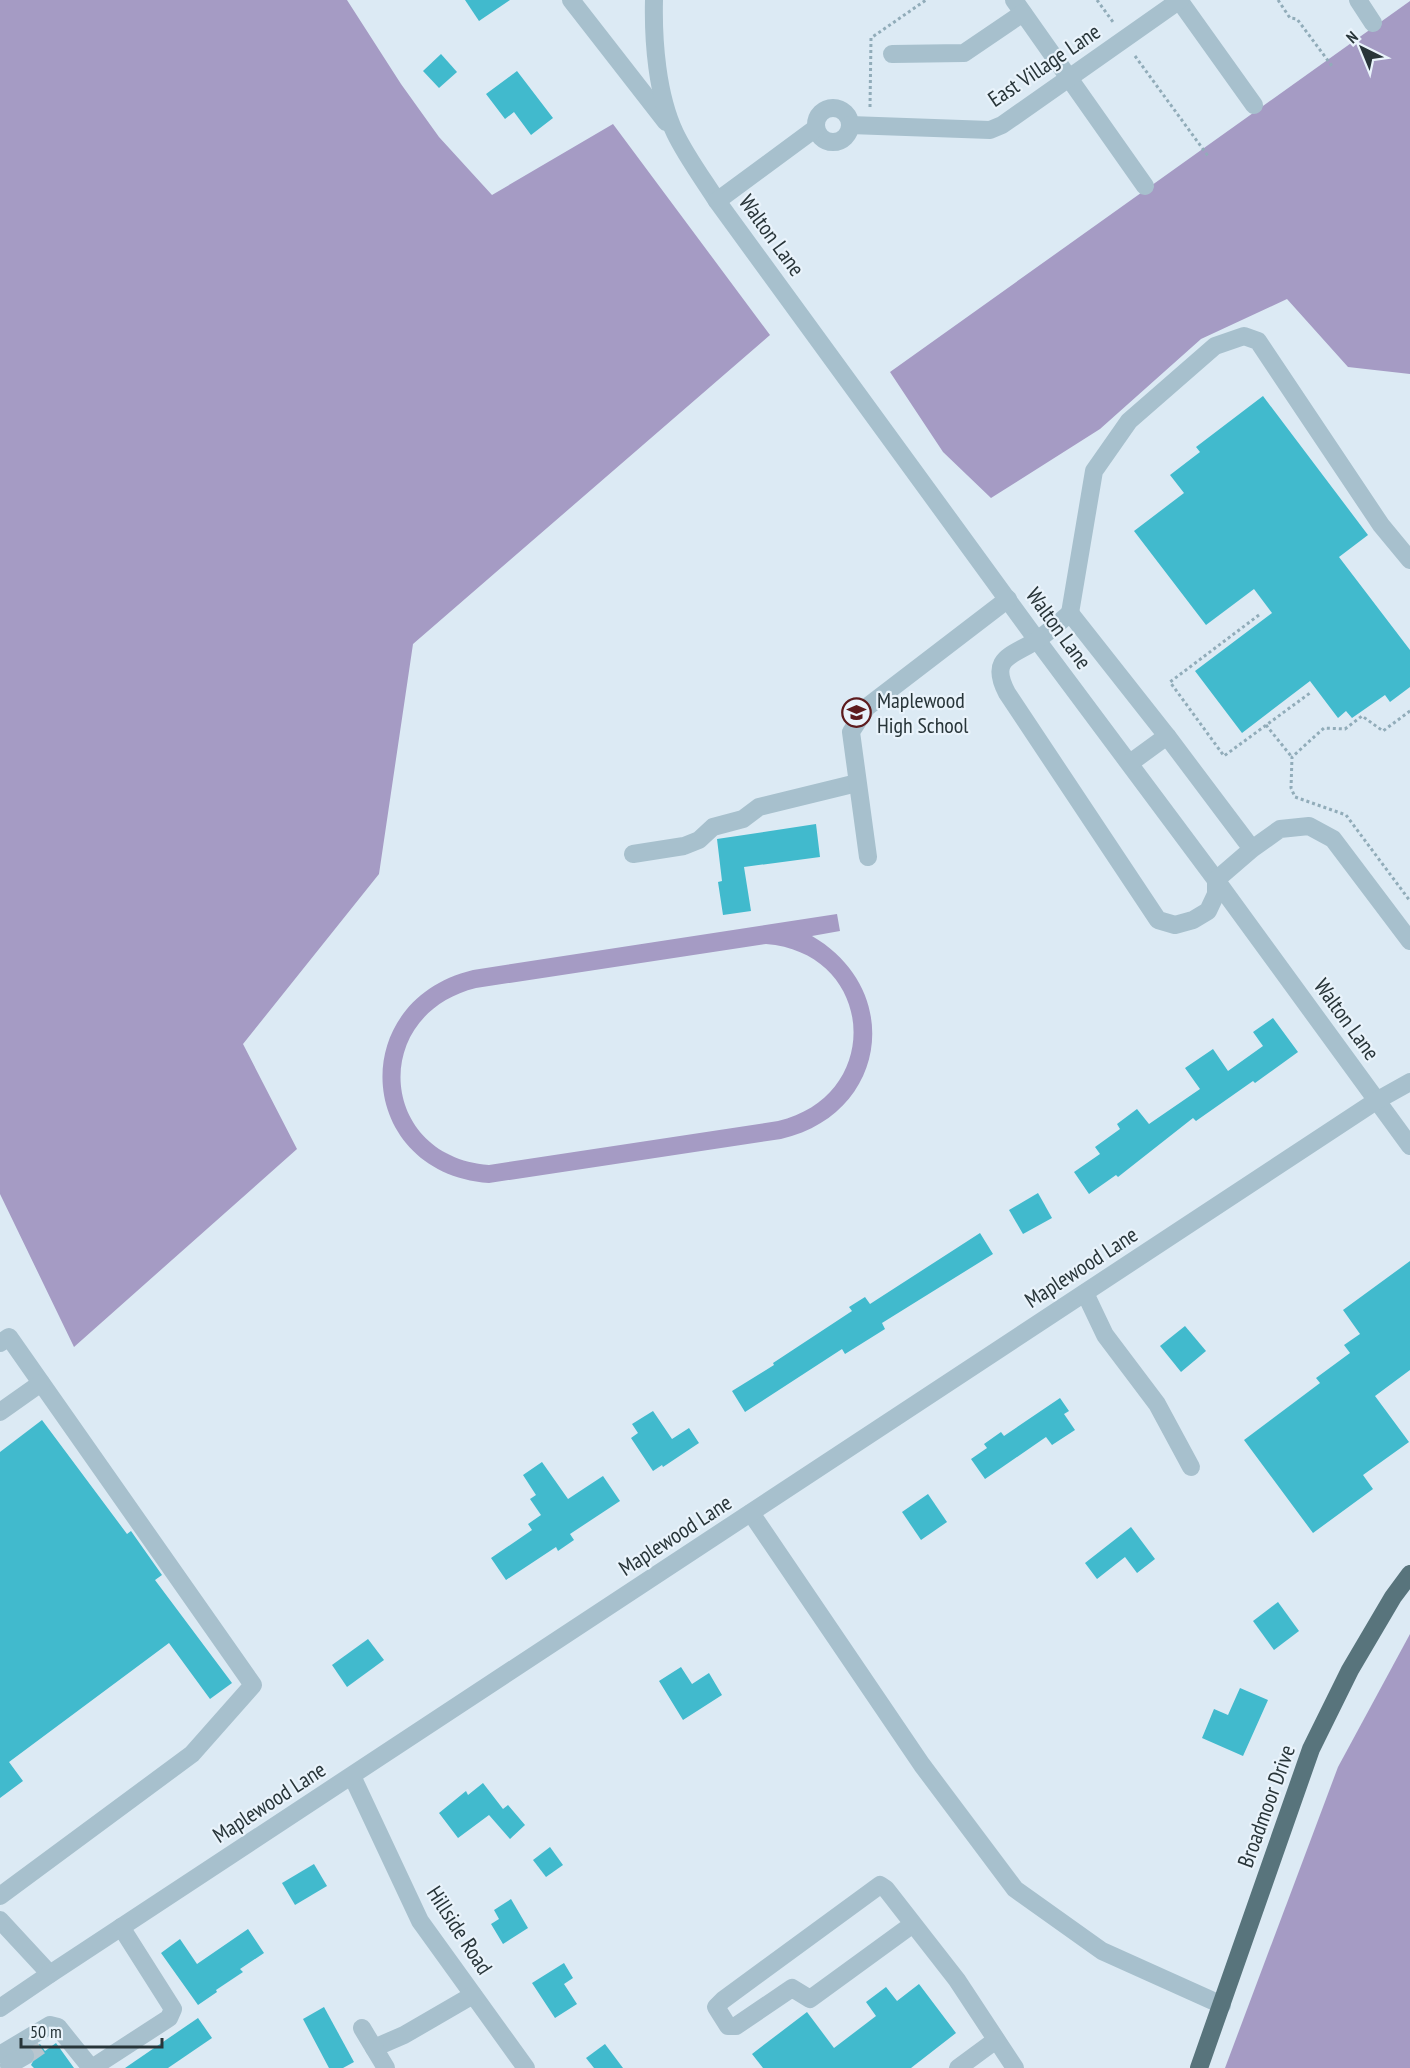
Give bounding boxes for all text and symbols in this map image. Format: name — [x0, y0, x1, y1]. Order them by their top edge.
street label: East Village Lane — [982, 17, 1106, 113]
north arrow — [1332, 18, 1392, 78]
text: N — [1342, 27, 1362, 47]
street label: Walton Lane — [733, 189, 811, 281]
street label: Walton Lane — [1020, 582, 1098, 674]
place label: Maplewood High School — [877, 686, 969, 739]
school or university icon: Maplewood High School — [840, 697, 872, 729]
street label: Walton Lane — [1308, 973, 1386, 1065]
street label: Maplewood Lane — [1019, 1220, 1143, 1314]
street label: Maplewood Lane — [613, 1488, 737, 1582]
street label: Broadmoor Drive — [1231, 1741, 1301, 1871]
street label: Maplewood Lane — [207, 1755, 331, 1849]
street label: Hillside Road — [421, 1881, 499, 1979]
scale bar — [21, 2011, 162, 2049]
text: 50 m — [30, 2020, 62, 2043]

